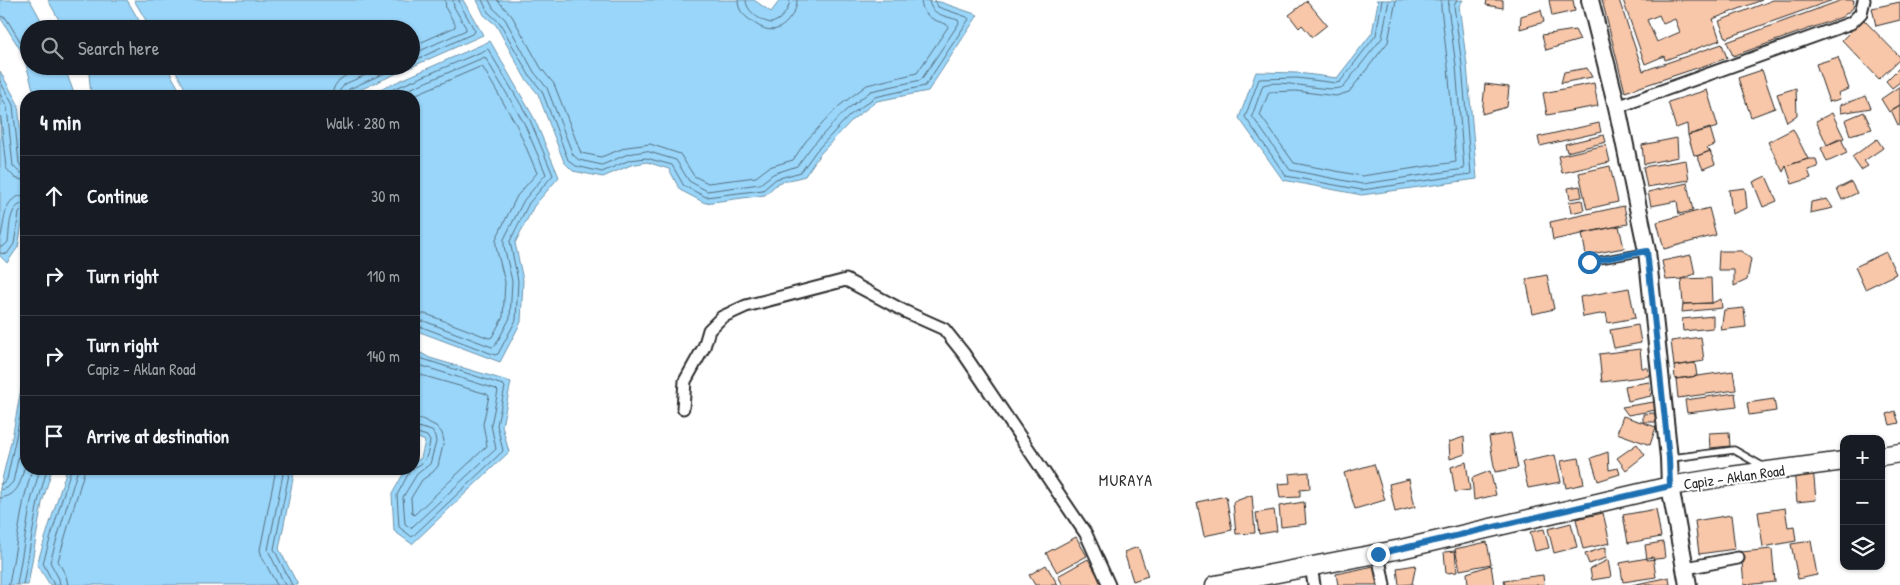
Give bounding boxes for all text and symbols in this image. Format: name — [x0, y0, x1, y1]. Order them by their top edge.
search box — [20, 20, 420, 75]
icon: search — [38, 34, 66, 62]
text: Search here — [78, 35, 159, 61]
text: 4 min — [40, 108, 81, 137]
text: Walk · 280 m — [326, 112, 400, 134]
icon: ahead — [40, 182, 68, 210]
text: Continue — [87, 183, 148, 209]
text: 30 m — [371, 185, 400, 207]
route start — [1578, 251, 1601, 274]
icon: right — [40, 262, 68, 290]
text: Turn right — [87, 263, 158, 289]
text: 110 m — [367, 265, 400, 287]
text: Turn right — [87, 332, 158, 358]
icon: right — [40, 342, 68, 370]
text: 140 m — [366, 345, 400, 367]
text: Capiz – Aklan Road — [87, 358, 196, 380]
icon: arrive — [40, 422, 68, 450]
text: Arrive at destination — [87, 423, 229, 449]
map controls — [1840, 435, 1885, 570]
button: + — [1840, 435, 1885, 480]
street label: Capiz – Aklan Road — [1682, 460, 1786, 494]
district label: MURAYA — [1099, 469, 1153, 491]
button: − — [1840, 480, 1885, 525]
button: layers — [1840, 525, 1885, 570]
route end — [1367, 543, 1390, 566]

